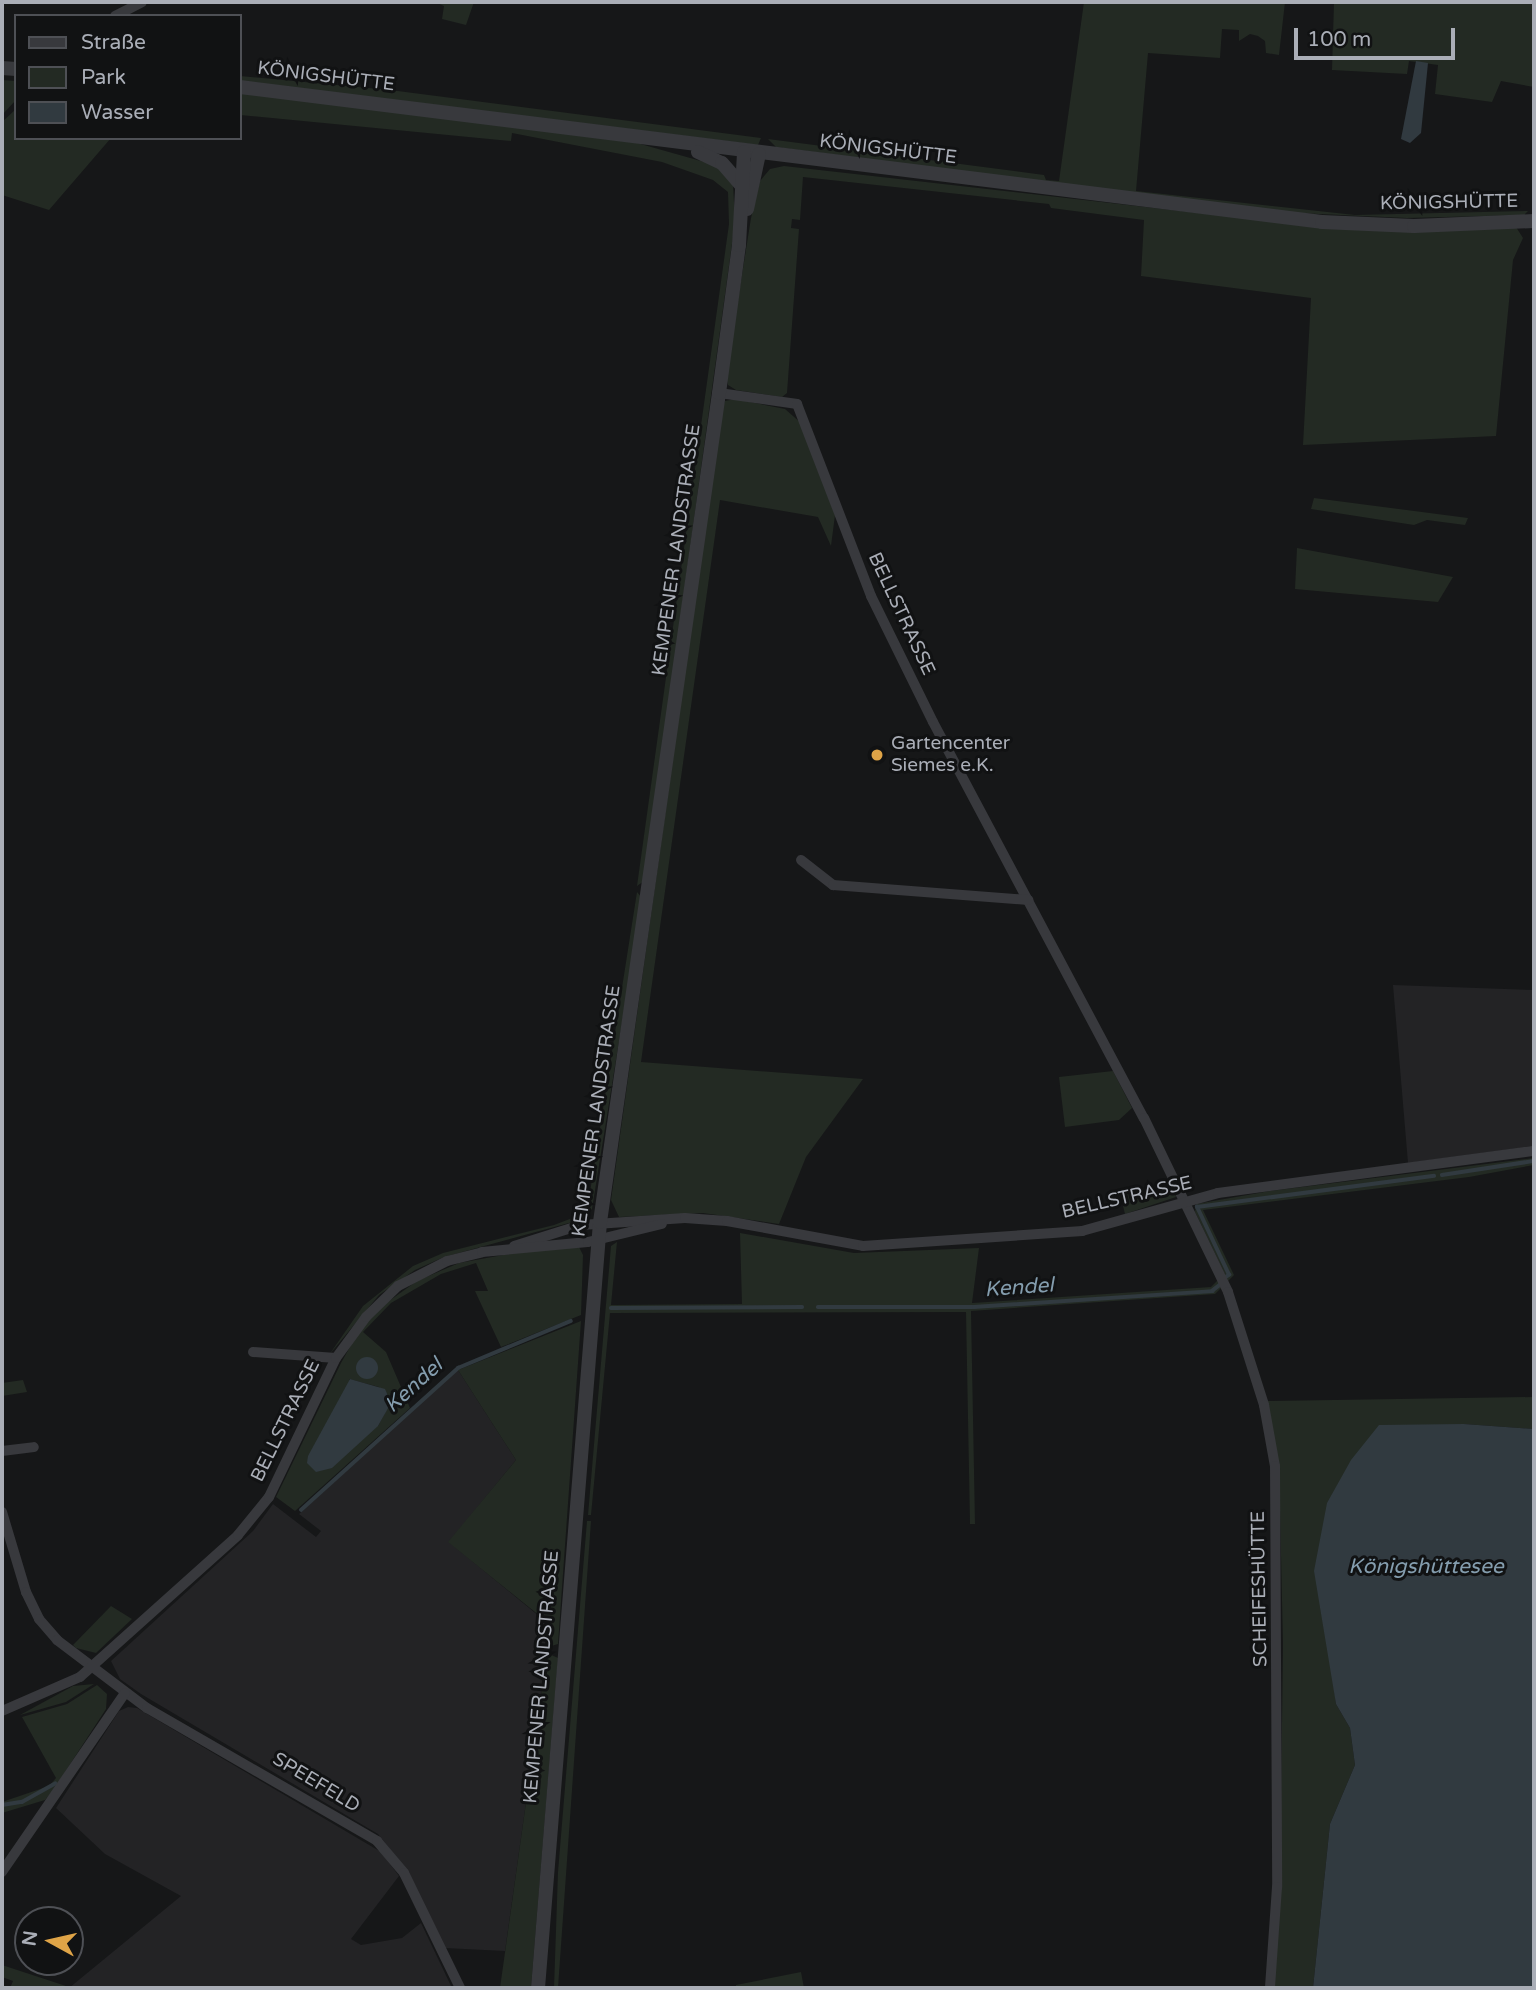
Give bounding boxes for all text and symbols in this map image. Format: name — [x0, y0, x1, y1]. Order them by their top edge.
legend — [14, 14, 242, 140]
scale bar — [1298, 14, 1459, 58]
text: 100 m — [1307, 27, 1371, 52]
text: Straße — [81, 30, 146, 55]
street label: KÖNIGSHÜTTE — [256, 57, 396, 97]
text: Park — [81, 65, 126, 90]
text: Wasser — [81, 100, 153, 125]
street label: KÖNIGSHÜTTE — [818, 130, 958, 170]
street label: KÖNIGSHÜTTE — [1380, 190, 1518, 216]
street label: KEMPENER LANDSTRASSE — [648, 423, 706, 677]
street label: BELLSTRASSE — [863, 549, 939, 679]
place label: Gartencenter Siemes e.K. — [891, 733, 1010, 777]
marker: Gartencenter Siemes e.K. — [869, 747, 885, 763]
street label: KEMPENER LANDSTRASSE — [568, 984, 626, 1238]
street label: BELLSTRASSE — [1060, 1172, 1194, 1224]
water label: Kendel — [984, 1273, 1054, 1303]
water label: Kendel — [380, 1354, 448, 1418]
street label: BELLSTRASSE — [247, 1356, 325, 1486]
street label: SCHEIFESHÜTTE — [1247, 1511, 1273, 1667]
street label: KEMPENER LANDSTRASSE — [520, 1549, 564, 1805]
water label: Königshüttesee — [1348, 1554, 1504, 1580]
street label: SPEEFELD — [268, 1748, 364, 1818]
north arrow — [14, 1906, 84, 1976]
text: N — [18, 1929, 42, 1947]

